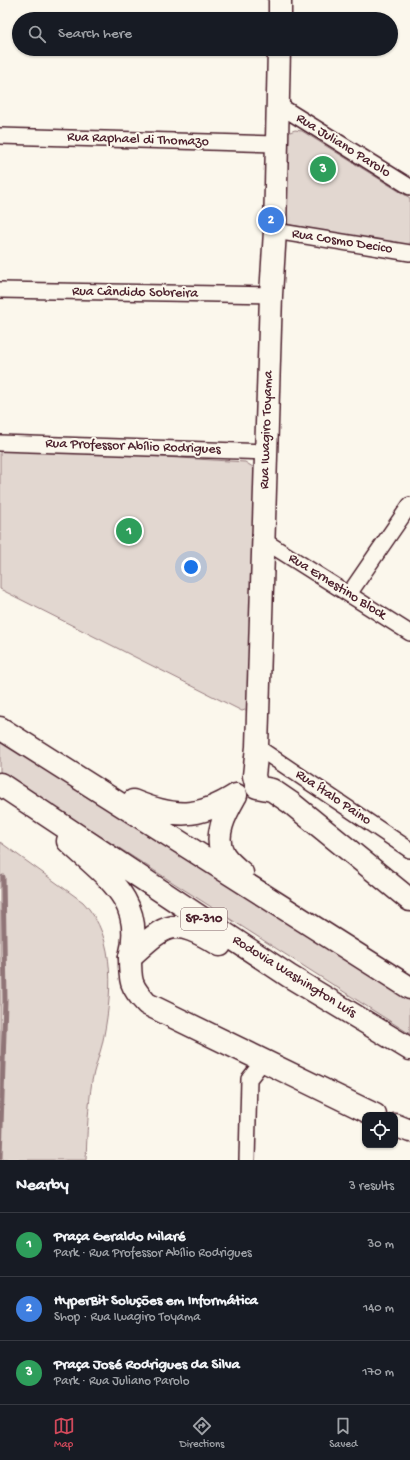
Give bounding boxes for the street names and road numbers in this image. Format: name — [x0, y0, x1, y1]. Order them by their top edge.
street label: Rua Juliano Parolo — [293, 110, 393, 182]
street label: Rua Raphael di Thomazo — [67, 129, 209, 151]
street label: Rua Cosmo Decico — [290, 226, 394, 258]
street label: Rua Cândido Sobreira — [72, 283, 199, 303]
street label: Rua Iwagiro Toyama — [256, 369, 278, 490]
street label: Rua Professor Abílio Rodrigues — [45, 435, 222, 459]
street label: Rua Ernestino Block — [285, 550, 391, 625]
street label: Rua Ítalo Paino — [292, 766, 374, 830]
road number: SP-310 — [181, 908, 227, 930]
street label: Rodovia Washington Luís — [229, 932, 360, 1023]

